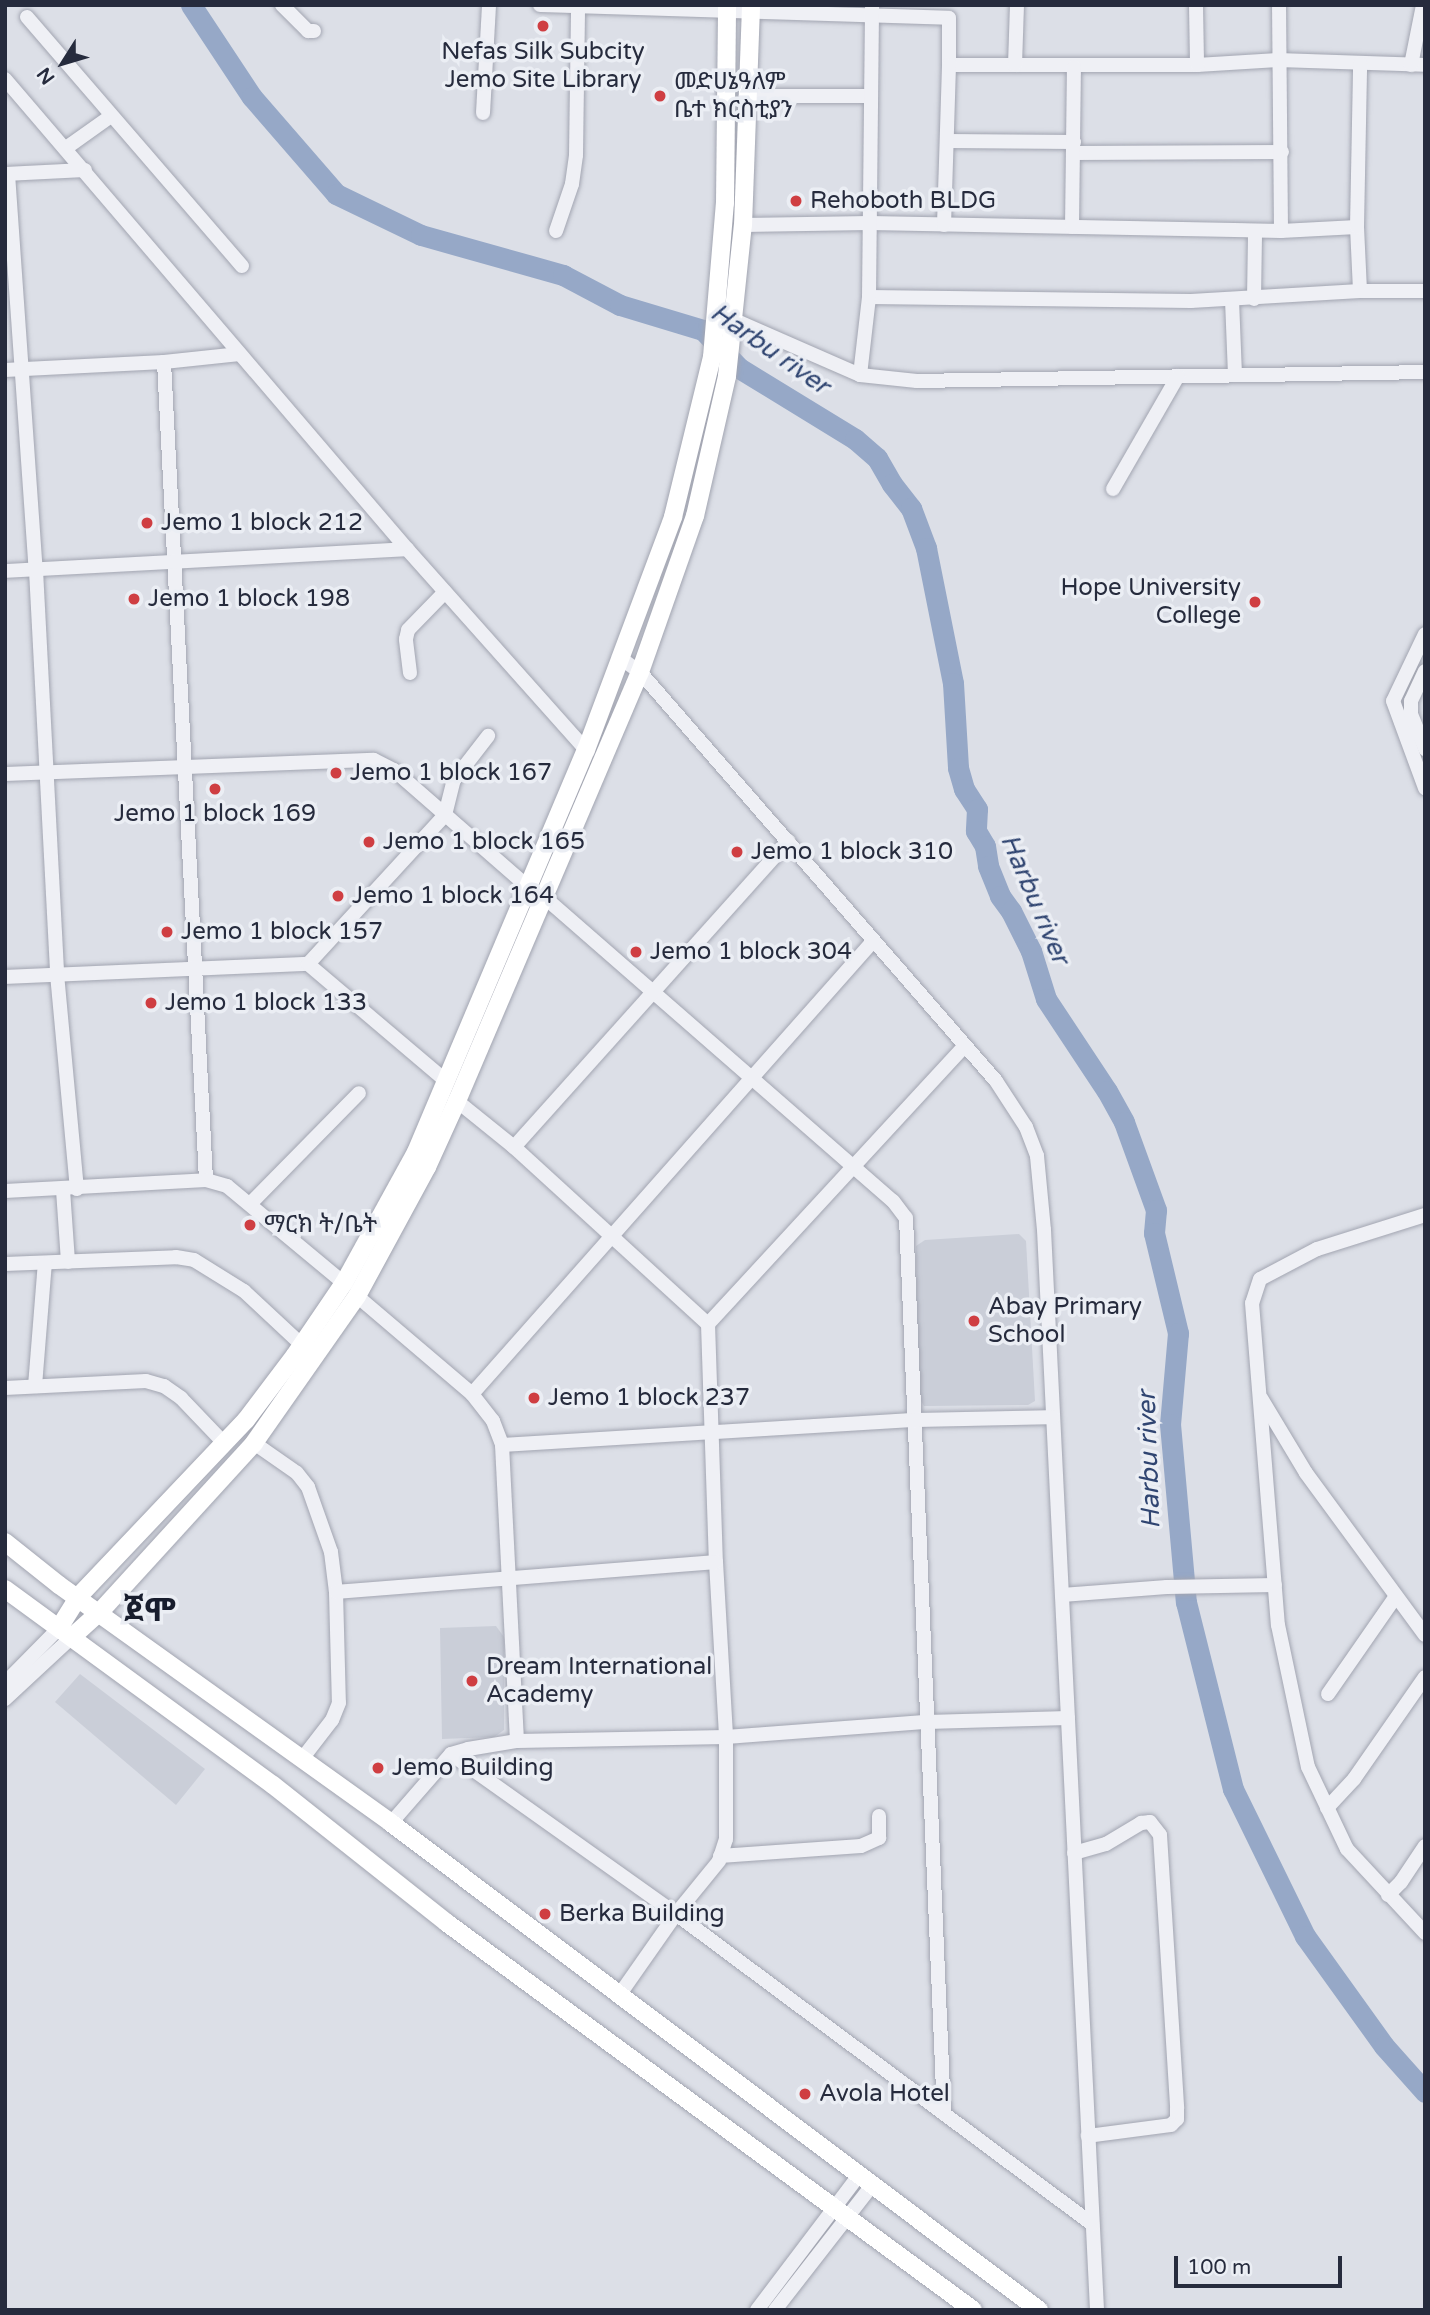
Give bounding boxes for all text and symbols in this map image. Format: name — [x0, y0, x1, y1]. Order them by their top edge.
marker: Nefas Silk Subcity Jemo Site Library — [535, 18, 551, 34]
north arrow — [28, 28, 98, 98]
place label: Nefas Silk Subcity Jemo Site Library — [441, 38, 645, 94]
text: N — [33, 63, 60, 88]
place label: መድሀኔዓለም ቤተ ክርስቲያን — [674, 68, 793, 124]
marker: መድሀኔዓለም ቤተ ክርስቲያን — [652, 88, 668, 104]
place label: Rehoboth BLDG — [810, 187, 996, 215]
marker: Rehoboth BLDG — [788, 193, 804, 209]
water label: Harbu river — [705, 297, 835, 401]
place label: Jemo 1 block 212 — [161, 509, 363, 537]
marker: Jemo 1 block 212 — [139, 515, 155, 531]
place label: Hope University College — [1061, 574, 1241, 630]
place label: Jemo 1 block 198 — [148, 585, 350, 613]
marker: Jemo 1 block 198 — [126, 591, 142, 607]
marker: Hope University College — [1247, 594, 1263, 610]
place label: Jemo 1 block 167 — [350, 759, 552, 787]
marker: Jemo 1 block 167 — [328, 765, 344, 781]
marker: Jemo 1 block 169 — [207, 781, 223, 797]
place label: Jemo 1 block 169 — [114, 800, 316, 828]
place label: Jemo 1 block 165 — [383, 828, 585, 856]
water label: Harbu river — [994, 829, 1076, 969]
marker: Jemo 1 block 165 — [361, 834, 377, 850]
place label: Jemo 1 block 310 — [751, 838, 953, 866]
marker: Jemo 1 block 310 — [729, 844, 745, 860]
place label: Jemo 1 block 164 — [352, 882, 554, 910]
marker: Jemo 1 block 164 — [330, 888, 346, 904]
place label: Jemo 1 block 157 — [181, 918, 383, 946]
marker: Jemo 1 block 157 — [159, 924, 175, 940]
place label: Jemo 1 block 304 — [650, 938, 852, 966]
marker: Jemo 1 block 304 — [628, 944, 644, 960]
place label: Jemo 1 block 133 — [165, 989, 367, 1017]
marker: Jemo 1 block 133 — [143, 995, 159, 1011]
place label: ማርክ ት/ቤት — [264, 1211, 377, 1239]
marker: ማርክ ት/ቤት — [242, 1217, 258, 1233]
place label: Abay Primary School — [988, 1293, 1142, 1349]
marker: Abay Primary School — [966, 1313, 982, 1329]
place label: Jemo 1 block 237 — [548, 1384, 750, 1412]
marker: Jemo 1 block 237 — [526, 1390, 542, 1406]
water label: Harbu river — [1131, 1391, 1167, 1529]
district label: ጀሞ — [124, 1592, 176, 1630]
place label: Dream International Academy — [486, 1653, 712, 1709]
marker: Dream International Academy — [464, 1673, 480, 1689]
place label: Jemo Building — [392, 1754, 554, 1782]
marker: Jemo Building — [370, 1760, 386, 1776]
place label: Berka Building — [559, 1900, 725, 1928]
marker: Berka Building — [537, 1906, 553, 1922]
place label: Avola Hotel — [819, 2080, 950, 2108]
marker: Avola Hotel — [797, 2086, 813, 2102]
scale bar — [1178, 2242, 1346, 2286]
text: 100 m — [1187, 2255, 1251, 2280]

